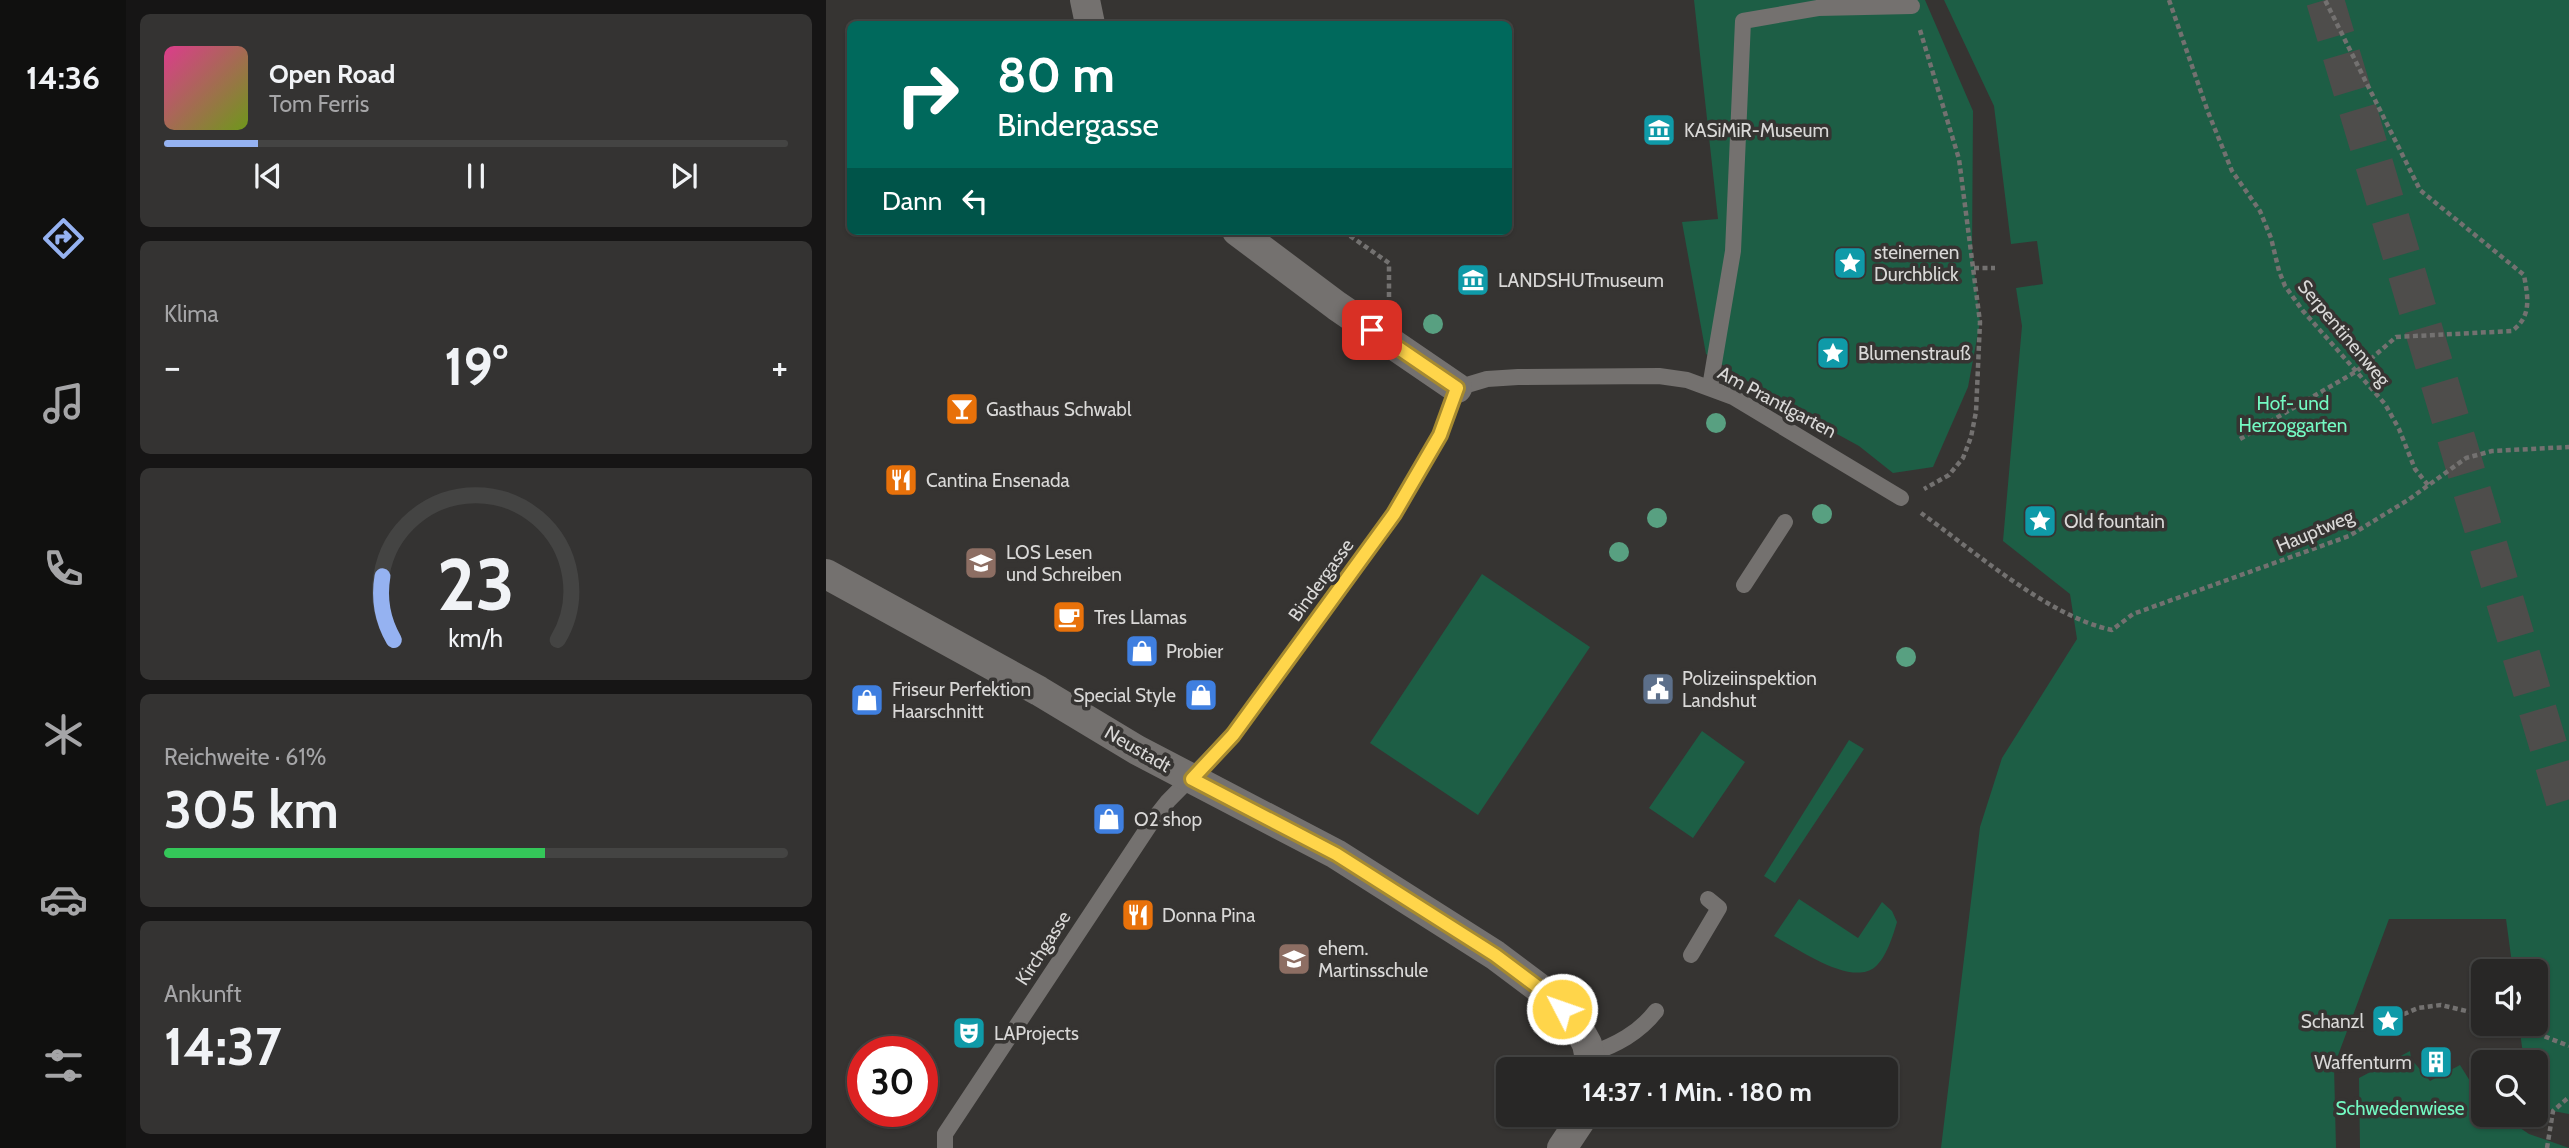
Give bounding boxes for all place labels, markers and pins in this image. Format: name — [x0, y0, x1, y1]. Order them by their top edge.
museum icon: KASiMiR-Museum — [1640, 111, 1678, 149]
place label: KASiMiR-Museum — [1684, 119, 1829, 142]
place label: steinernen Durchblick — [1874, 241, 1959, 286]
place icon: steinernen Durchblick — [1831, 244, 1869, 282]
museum icon: LANDSHUTmuseum — [1454, 261, 1492, 299]
place label: LANDSHUTmuseum — [1498, 269, 1664, 292]
pin — [1342, 300, 1402, 360]
place icon: Blumenstrauß — [1814, 334, 1852, 372]
place label: Blumenstrauß — [1858, 342, 1971, 365]
bar icon: Gasthaus Schwabl — [943, 390, 981, 428]
place label: Gasthaus Schwabl — [986, 398, 1132, 421]
restaurant icon: Cantina Ensenada — [882, 461, 920, 499]
place label: Cantina Ensenada — [926, 469, 1070, 492]
place icon: Old fountain — [2021, 502, 2059, 540]
place label: Old fountain — [2064, 510, 2165, 533]
place label: LOS Lesen und Schreiben — [1006, 541, 1122, 586]
school or university icon: LOS Lesen und Schreiben — [962, 544, 1000, 582]
cafe icon: Tres Llamas — [1050, 598, 1088, 636]
place label: Tres Llamas — [1094, 606, 1187, 629]
shop icon: Probier — [1123, 632, 1161, 670]
place label: Probier — [1166, 640, 1223, 663]
place label: Polizeiinspektion Landshut — [1682, 667, 1817, 712]
public building icon: Polizeiinspektion Landshut — [1639, 670, 1677, 708]
shop icon: Special Style — [1182, 676, 1220, 714]
place label: Friseur Perfektion Haarschnitt — [892, 678, 1031, 723]
shop icon: Friseur Perfektion Haarschnitt — [848, 681, 886, 719]
place label: Special Style — [1073, 684, 1176, 707]
shop icon: O2 shop — [1090, 800, 1128, 838]
place label: O2 shop — [1134, 808, 1202, 831]
restaurant icon: Donna Pina — [1119, 896, 1157, 934]
place label: Donna Pina — [1162, 904, 1255, 927]
place label: ehem. Martinsschule — [1318, 937, 1428, 982]
school or university icon: ehem. Martinsschule — [1275, 940, 1313, 978]
place icon: Schanzl — [2369, 1002, 2407, 1040]
place label: Schanzl — [2301, 1010, 2365, 1033]
theatre icon: LAProjects — [950, 1014, 988, 1052]
place label: LAProjects — [994, 1022, 1079, 1045]
building icon: Waffenturm — [2417, 1043, 2455, 1081]
place label: Waffenturm — [2314, 1051, 2412, 1074]

